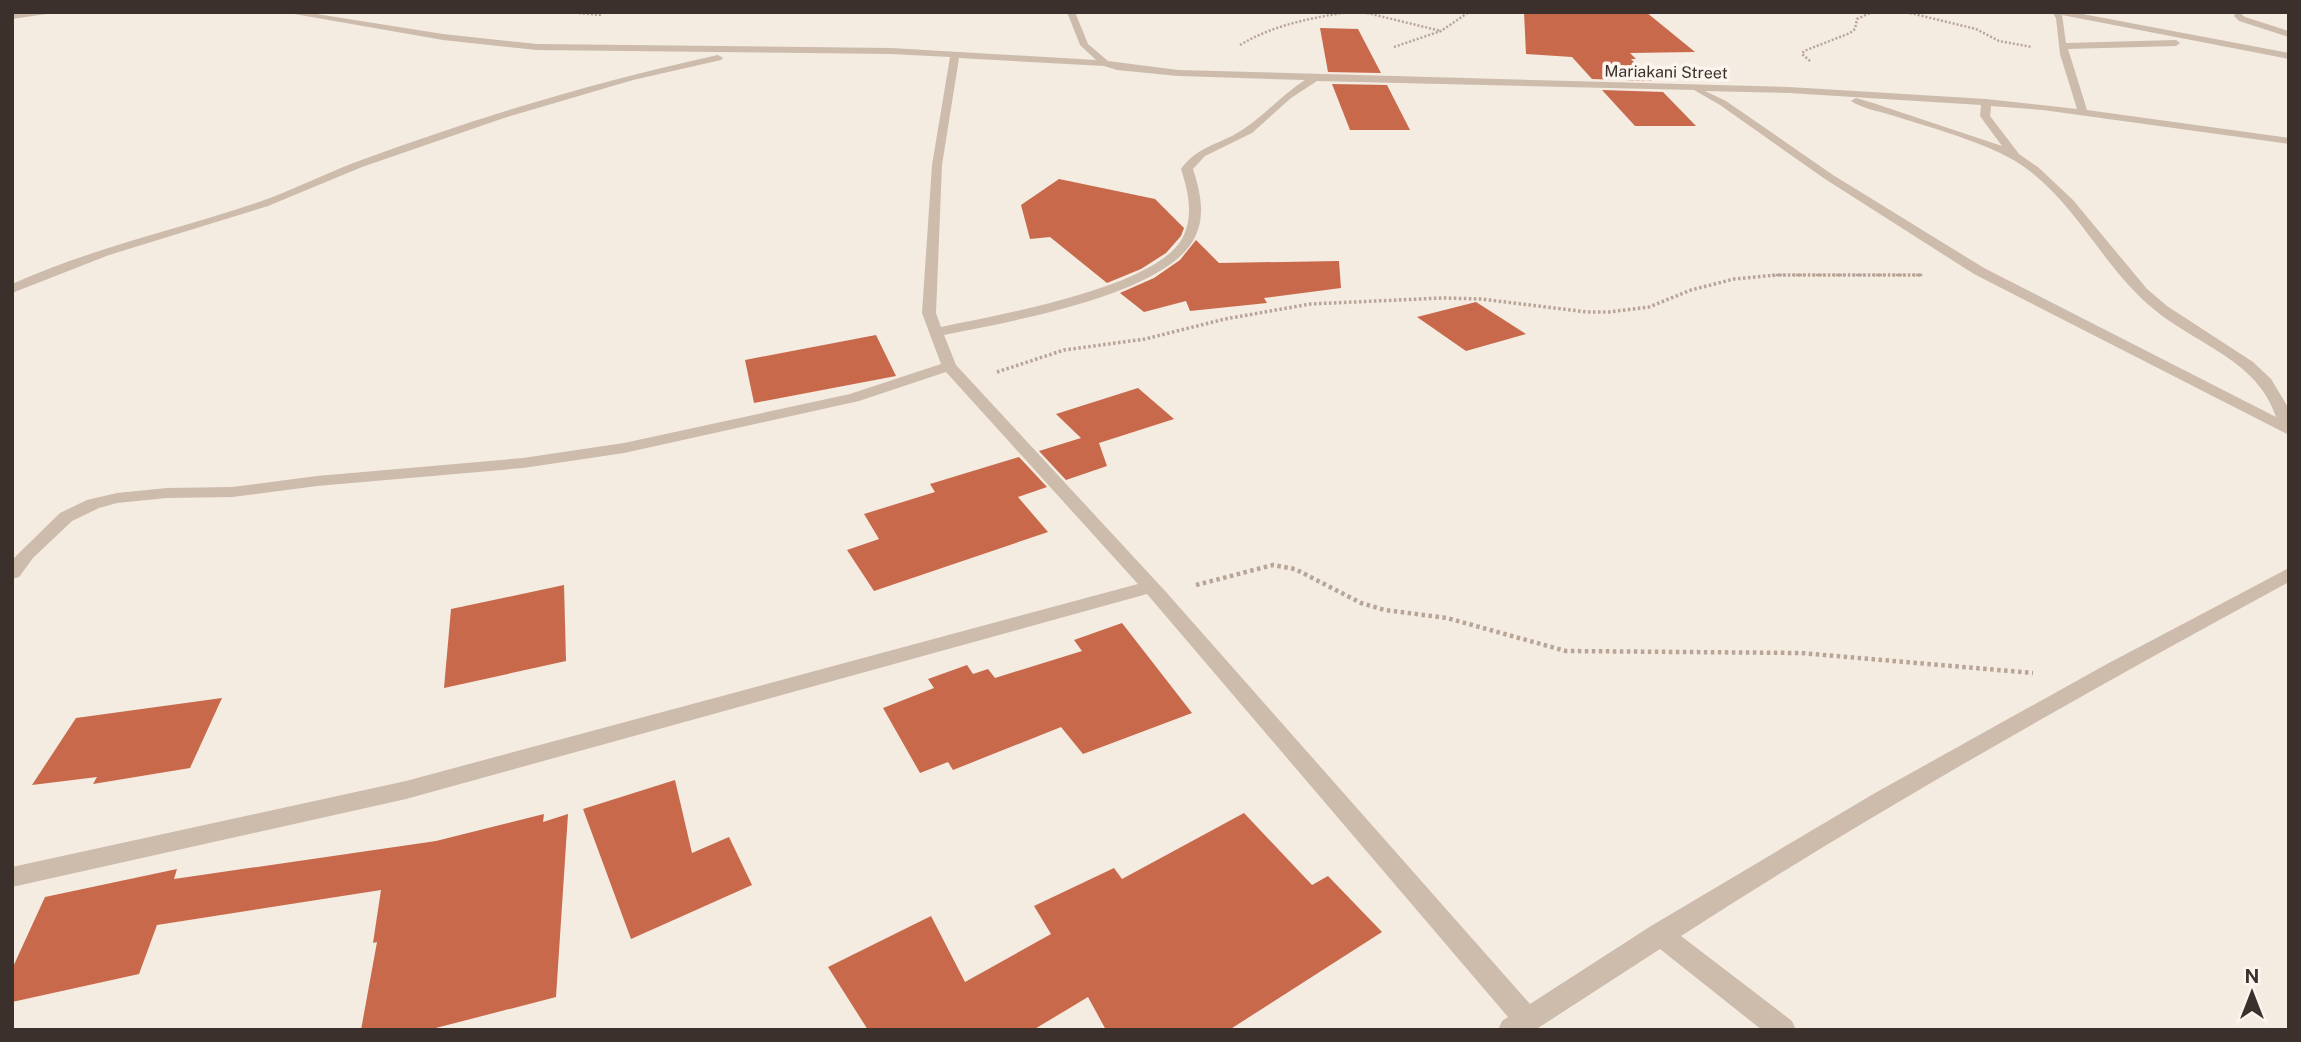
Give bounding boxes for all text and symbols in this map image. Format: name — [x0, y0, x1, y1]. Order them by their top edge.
street label: Mariakani Street — [1604, 61, 1728, 83]
north arrow — [2217, 958, 2287, 1028]
text: N — [2245, 965, 2259, 987]

